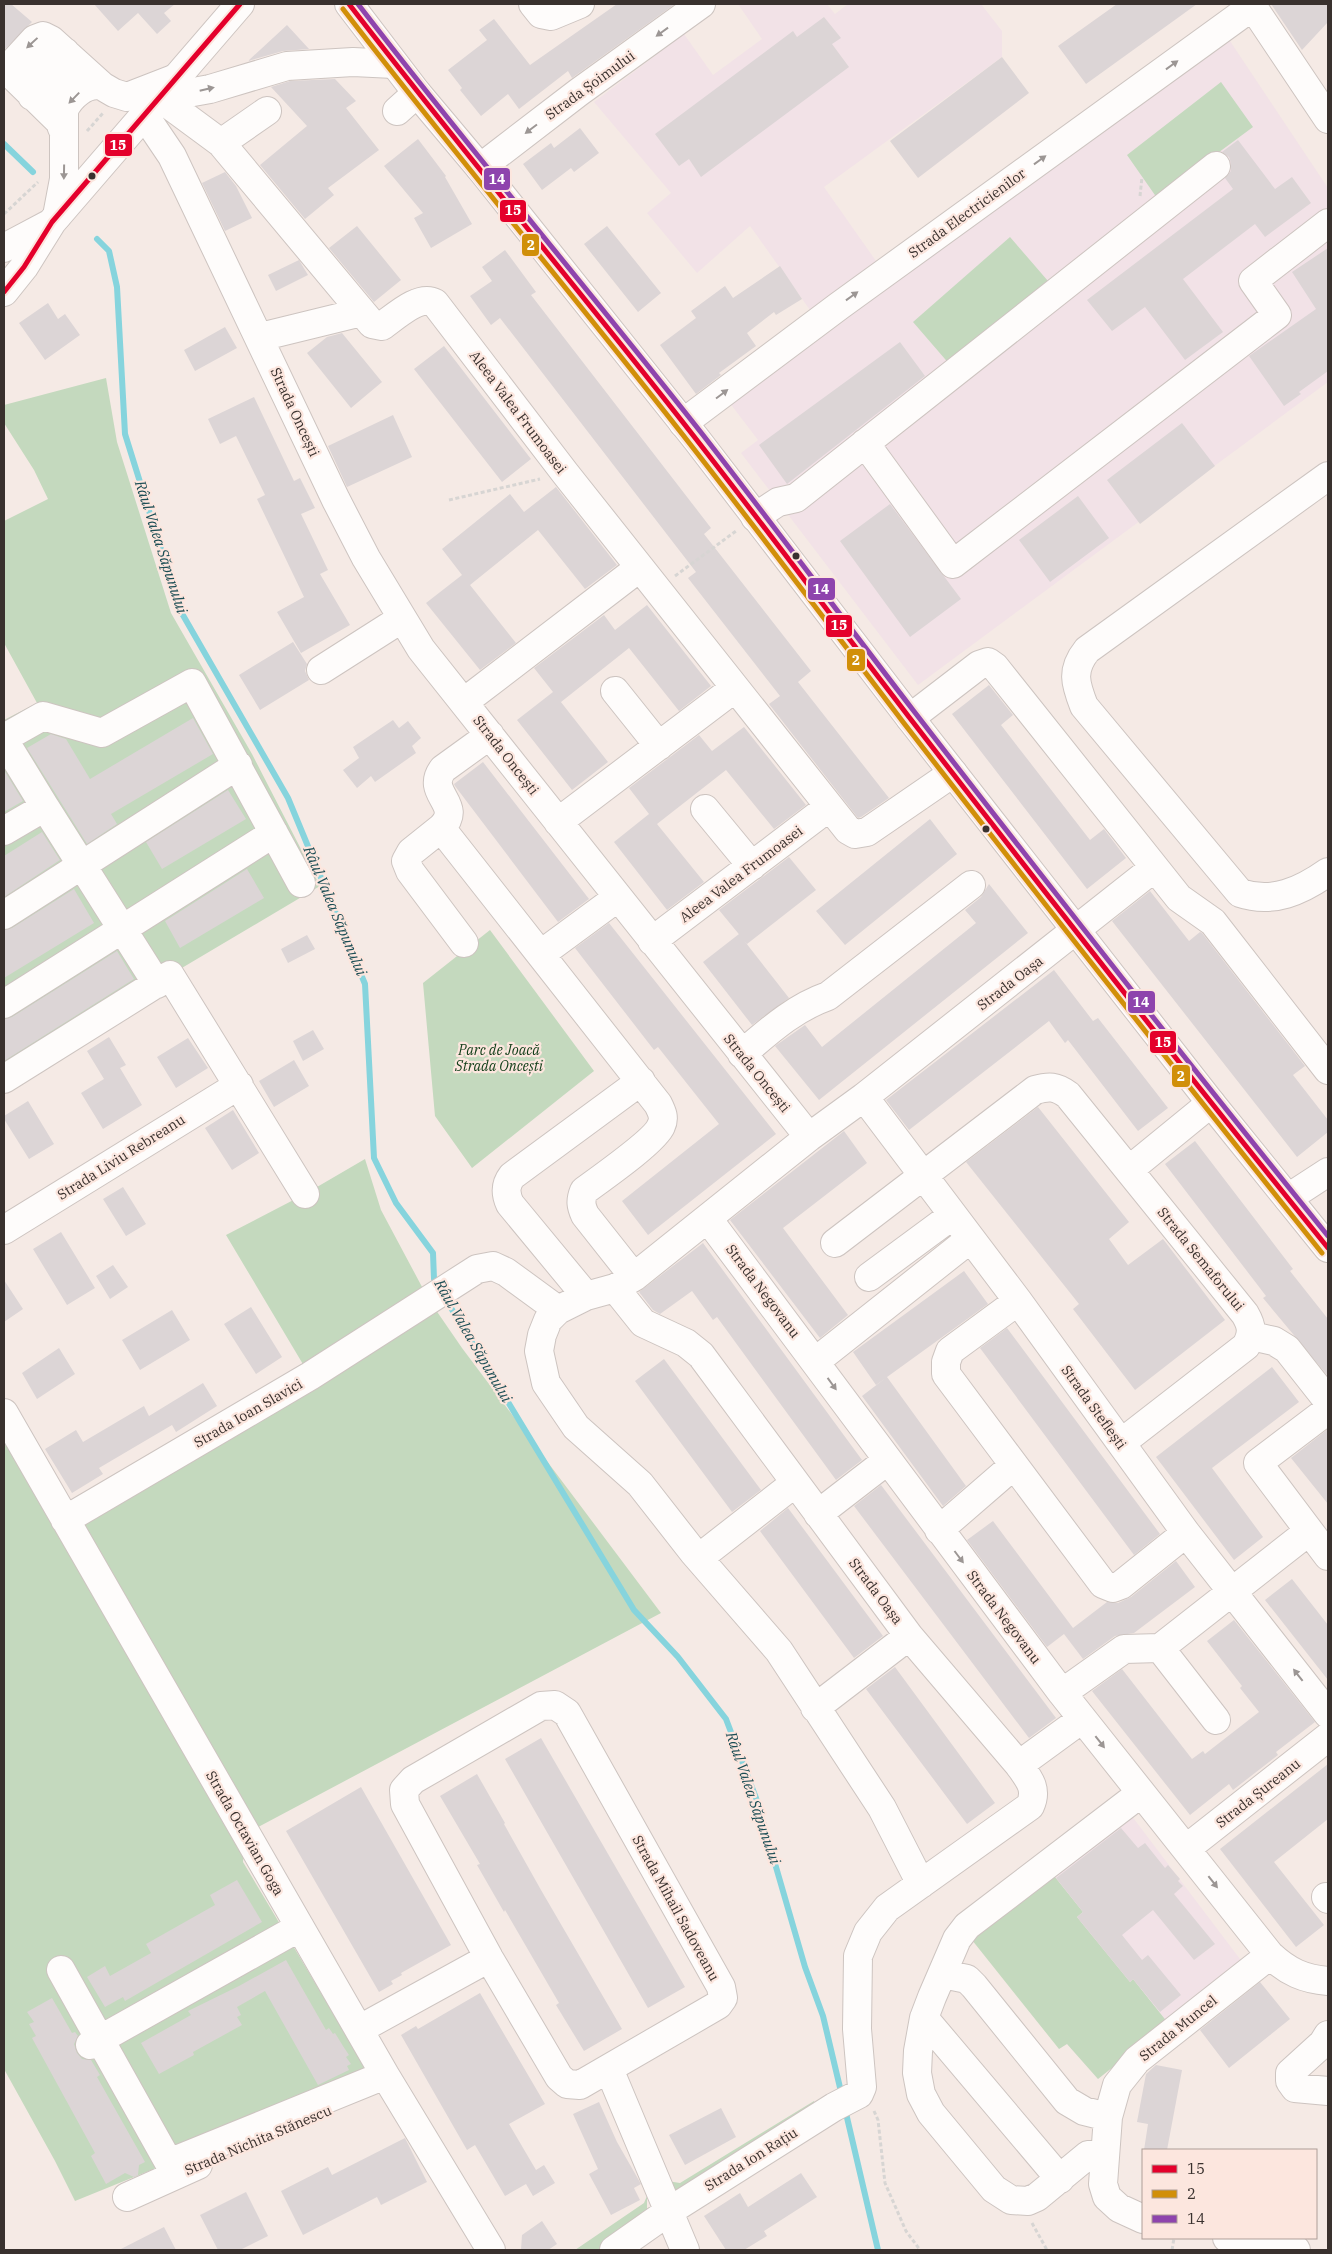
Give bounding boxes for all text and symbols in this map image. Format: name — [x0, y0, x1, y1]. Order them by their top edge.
one-way arrow — [656, 27, 669, 38]
one-way arrow — [26, 37, 38, 49]
street label: Strada Șoimului — [542, 46, 638, 124]
one-way arrow — [1165, 60, 1179, 70]
one-way arrow — [200, 85, 215, 93]
one-way arrow — [68, 92, 80, 104]
one-way arrow — [524, 124, 538, 134]
line badge: 15 — [104, 133, 133, 157]
text: 15 — [110, 136, 126, 154]
one-way arrow — [1033, 155, 1047, 165]
street label: Strada Electricienilor — [905, 164, 1030, 262]
one-way arrow — [60, 165, 68, 181]
line badge: 14 — [483, 167, 511, 191]
text: 14 — [489, 170, 505, 188]
unlabelled marker — [87, 171, 97, 181]
line badge: 15 — [499, 199, 527, 223]
text: 15 — [505, 201, 521, 219]
line badge: 2 — [521, 233, 540, 257]
text: 2 — [527, 236, 535, 254]
one-way arrow — [845, 291, 858, 302]
street label: Aleea Valea Frumoasei — [466, 347, 570, 477]
street label: Strada Oncești — [267, 365, 323, 459]
one-way arrow — [715, 389, 728, 400]
water label: Râul Valea Săpunului — [131, 477, 192, 616]
unlabelled marker — [791, 551, 801, 561]
line badge: 14 — [807, 577, 836, 601]
text: 14 — [813, 580, 829, 598]
line badge: 15 — [825, 614, 853, 638]
text: 15 — [831, 616, 847, 634]
line badge: 2 — [846, 648, 866, 672]
text: 2 — [852, 651, 860, 669]
street label: Strada Oncești — [469, 712, 543, 798]
street label: Aleea Valea Frumoasei — [676, 822, 806, 926]
unlabelled marker — [981, 824, 991, 834]
water label: Râul Valea Săpunului — [299, 842, 372, 979]
street label: Strada Oașa — [973, 952, 1047, 1014]
line badge: 14 — [1127, 990, 1156, 1014]
text: 14 — [1133, 993, 1149, 1011]
street label: Strada Oncești — [720, 1030, 794, 1116]
line badge: 15 — [1149, 1030, 1177, 1054]
text: 15 — [1155, 1033, 1171, 1051]
park label: Parc de Joacă Strada Oncești — [454, 1041, 544, 1075]
line badge: 2 — [1171, 1064, 1191, 1088]
text: 2 — [1177, 1067, 1185, 1085]
street label: Strada Liviu Rebreanu — [54, 1110, 188, 1204]
street label: Strada Semaforului — [1154, 1204, 1248, 1314]
street label: Strada Negovanu — [722, 1241, 804, 1342]
water label: Râul Valea Săpunului — [430, 1275, 517, 1406]
street label: Strada Steflești — [1057, 1361, 1131, 1453]
street label: Strada Ioan Slavici — [190, 1375, 306, 1451]
one-way arrow — [827, 1377, 837, 1391]
one-way arrow — [954, 1550, 964, 1564]
street label: Strada Oașa — [845, 1554, 907, 1628]
street label: Strada Negovanu — [963, 1567, 1045, 1668]
one-way arrow — [1293, 1669, 1304, 1682]
water label: Râul Valea Săpunului — [722, 1728, 785, 1867]
one-way arrow — [1095, 1735, 1106, 1748]
street label: Strada Șureanu — [1212, 1754, 1304, 1832]
street label: Strada Octavian Goga — [202, 1767, 288, 1899]
street label: Strada Mihail Sadoveanu — [628, 1832, 724, 1984]
one-way arrow — [1208, 1875, 1219, 1888]
street label: Strada Muncel — [1135, 1991, 1221, 2065]
street label: Strada Nichita Stănescu — [182, 2101, 335, 2179]
street label: Strada Ion Rațiu — [701, 2123, 801, 2195]
legend — [1142, 2149, 1317, 2239]
text: 15 — [1187, 2159, 1205, 2178]
text: 2 — [1187, 2184, 1196, 2203]
text: 14 — [1187, 2209, 1205, 2228]

